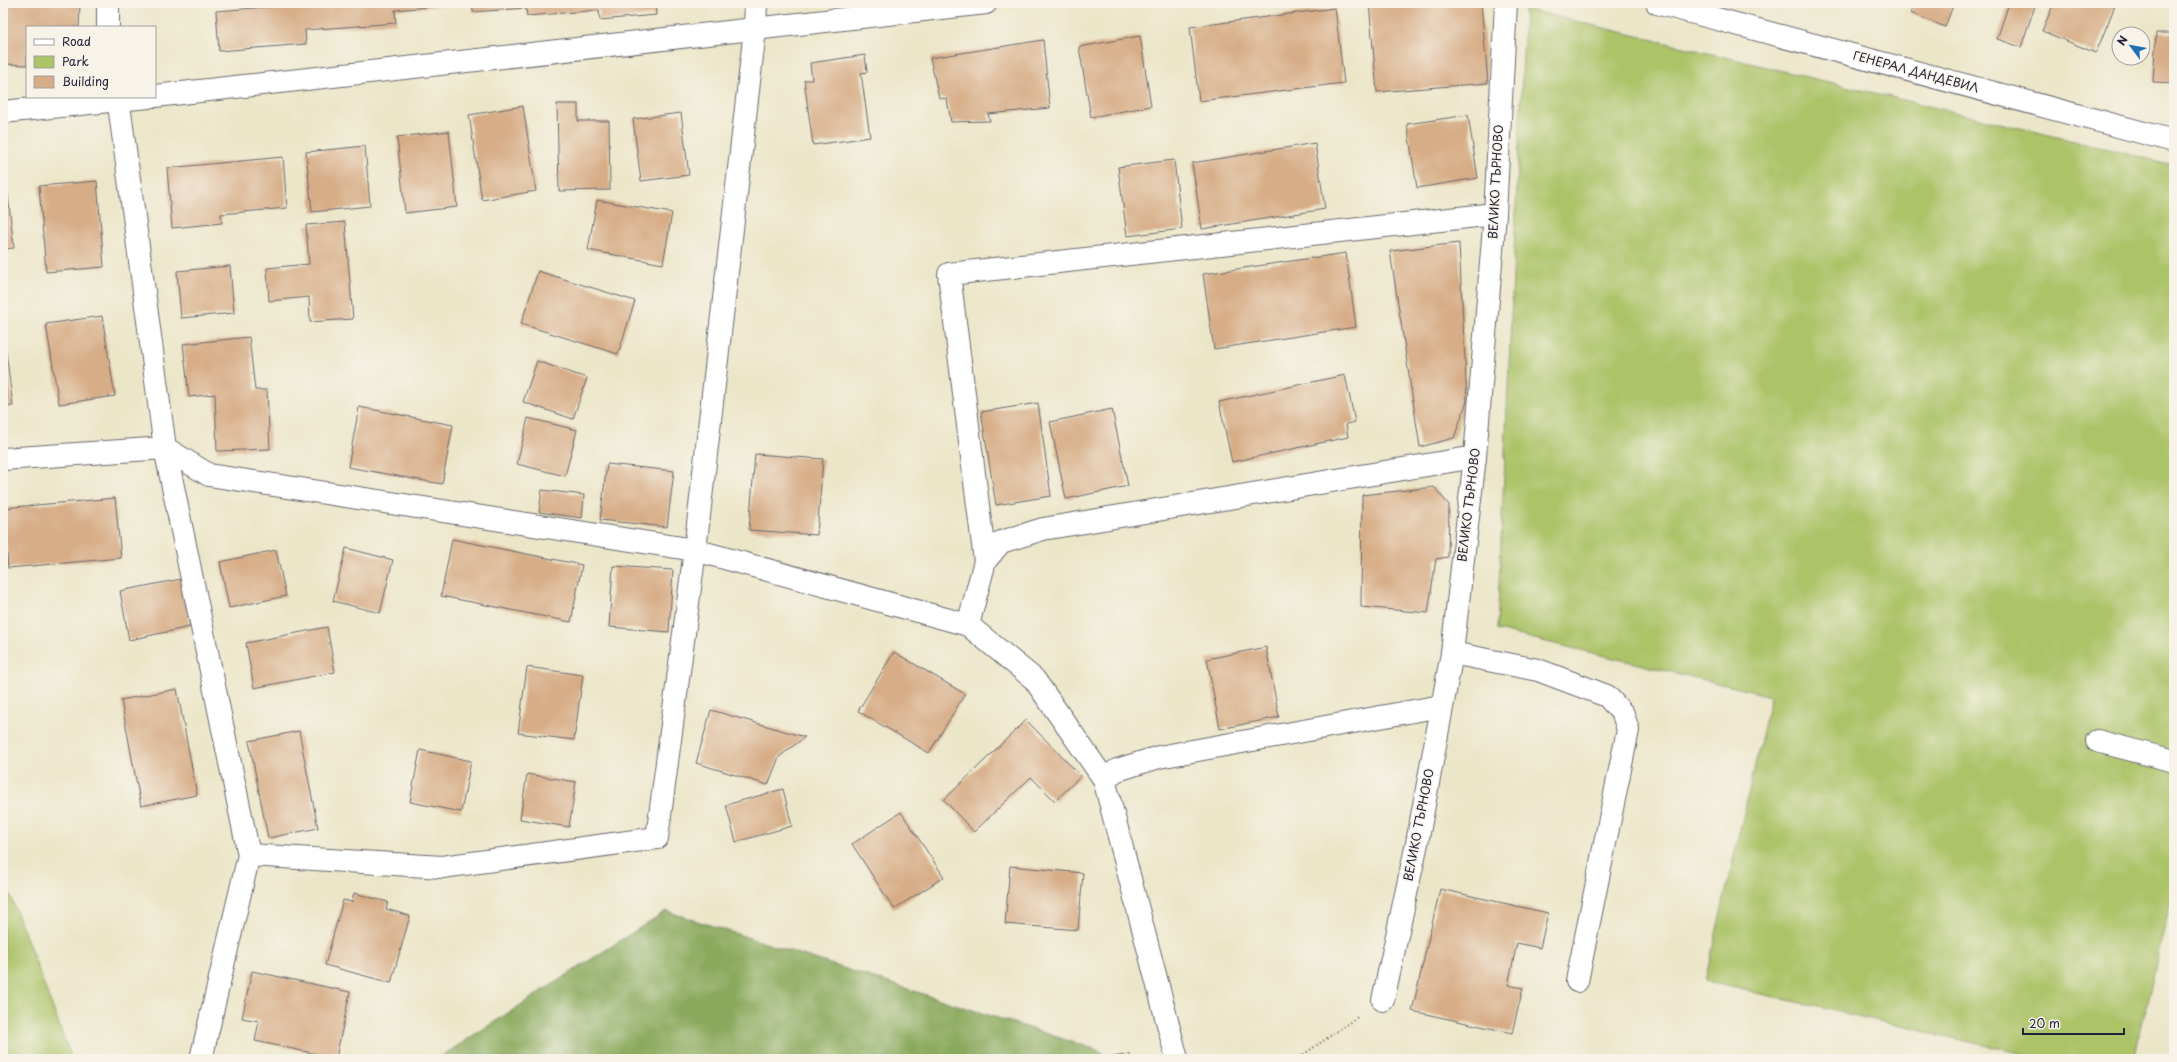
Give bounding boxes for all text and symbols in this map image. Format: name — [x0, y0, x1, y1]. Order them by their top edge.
legend — [26, 26, 156, 98]
north arrow — [2111, 26, 2151, 66]
text: Road — [62, 32, 91, 50]
text: N — [2113, 32, 2132, 49]
street label: ГЕНЕРАЛ ДАНДЕВИЛ — [1851, 46, 1981, 97]
text: Park — [62, 52, 89, 70]
text: Building — [62, 72, 109, 90]
street label: ВЕЛИКО ТЪРНОВО — [1483, 124, 1507, 240]
street label: ВЕЛИКО ТЪРНОВО — [1452, 447, 1484, 563]
street label: ВЕЛИКО ТЪРНОВО — [1398, 767, 1438, 883]
scale bar — [2023, 1010, 2124, 1036]
text: 20 m — [2029, 1014, 2060, 1032]

